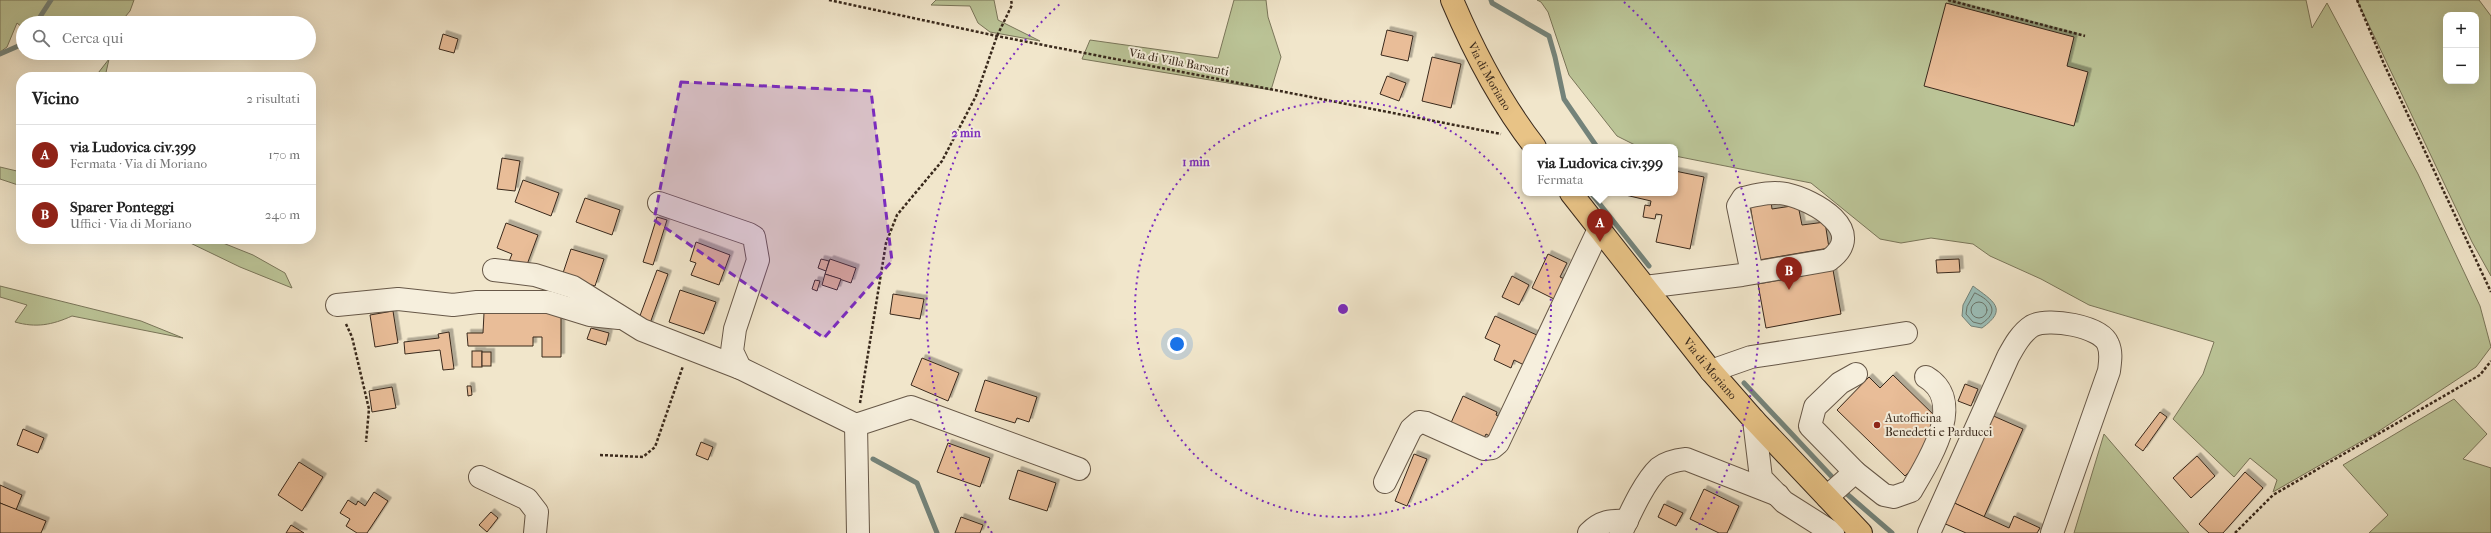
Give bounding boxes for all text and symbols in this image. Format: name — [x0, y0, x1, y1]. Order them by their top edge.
map controls — [2443, 12, 2479, 84]
button: + — [2443, 12, 2479, 48]
search box — [16, 16, 316, 60]
icon: search — [30, 27, 52, 49]
text: Cerca qui — [62, 29, 123, 47]
street label: Via di Moriano — [1465, 39, 1514, 113]
street label: Via di Villa Barsanti — [1127, 45, 1231, 79]
button: − — [2443, 48, 2479, 84]
text: Vicino — [32, 88, 79, 108]
text: 2 risultati — [246, 91, 300, 106]
text: 2 min — [951, 126, 982, 140]
text: via Ludovica civ.399 — [70, 138, 196, 156]
popup — [1522, 144, 1678, 196]
text: A — [41, 147, 49, 162]
text: 170 m — [268, 147, 300, 162]
text: via Ludovica civ.399 — [1537, 154, 1663, 172]
text: 1 min — [1182, 155, 1211, 169]
text: Fermata · Via di Moriano — [70, 156, 207, 171]
text: Fermata — [1537, 172, 1583, 187]
text: Sparer Ponteggi — [70, 198, 174, 216]
text: B — [41, 207, 49, 222]
text: 240 m — [265, 207, 300, 222]
pin: A — [1587, 209, 1613, 242]
text: Uffici · Via di Moriano — [70, 216, 192, 231]
pin: B — [1776, 257, 1802, 290]
centre of rings — [1336, 302, 1350, 316]
your location — [1167, 334, 1187, 354]
street label: Via di Moriano — [1680, 334, 1740, 402]
place label: Autofficina Benedetti e Parducci — [1884, 411, 1993, 439]
marker: Autofficina Benedetti e Parducci — [1872, 420, 1882, 430]

